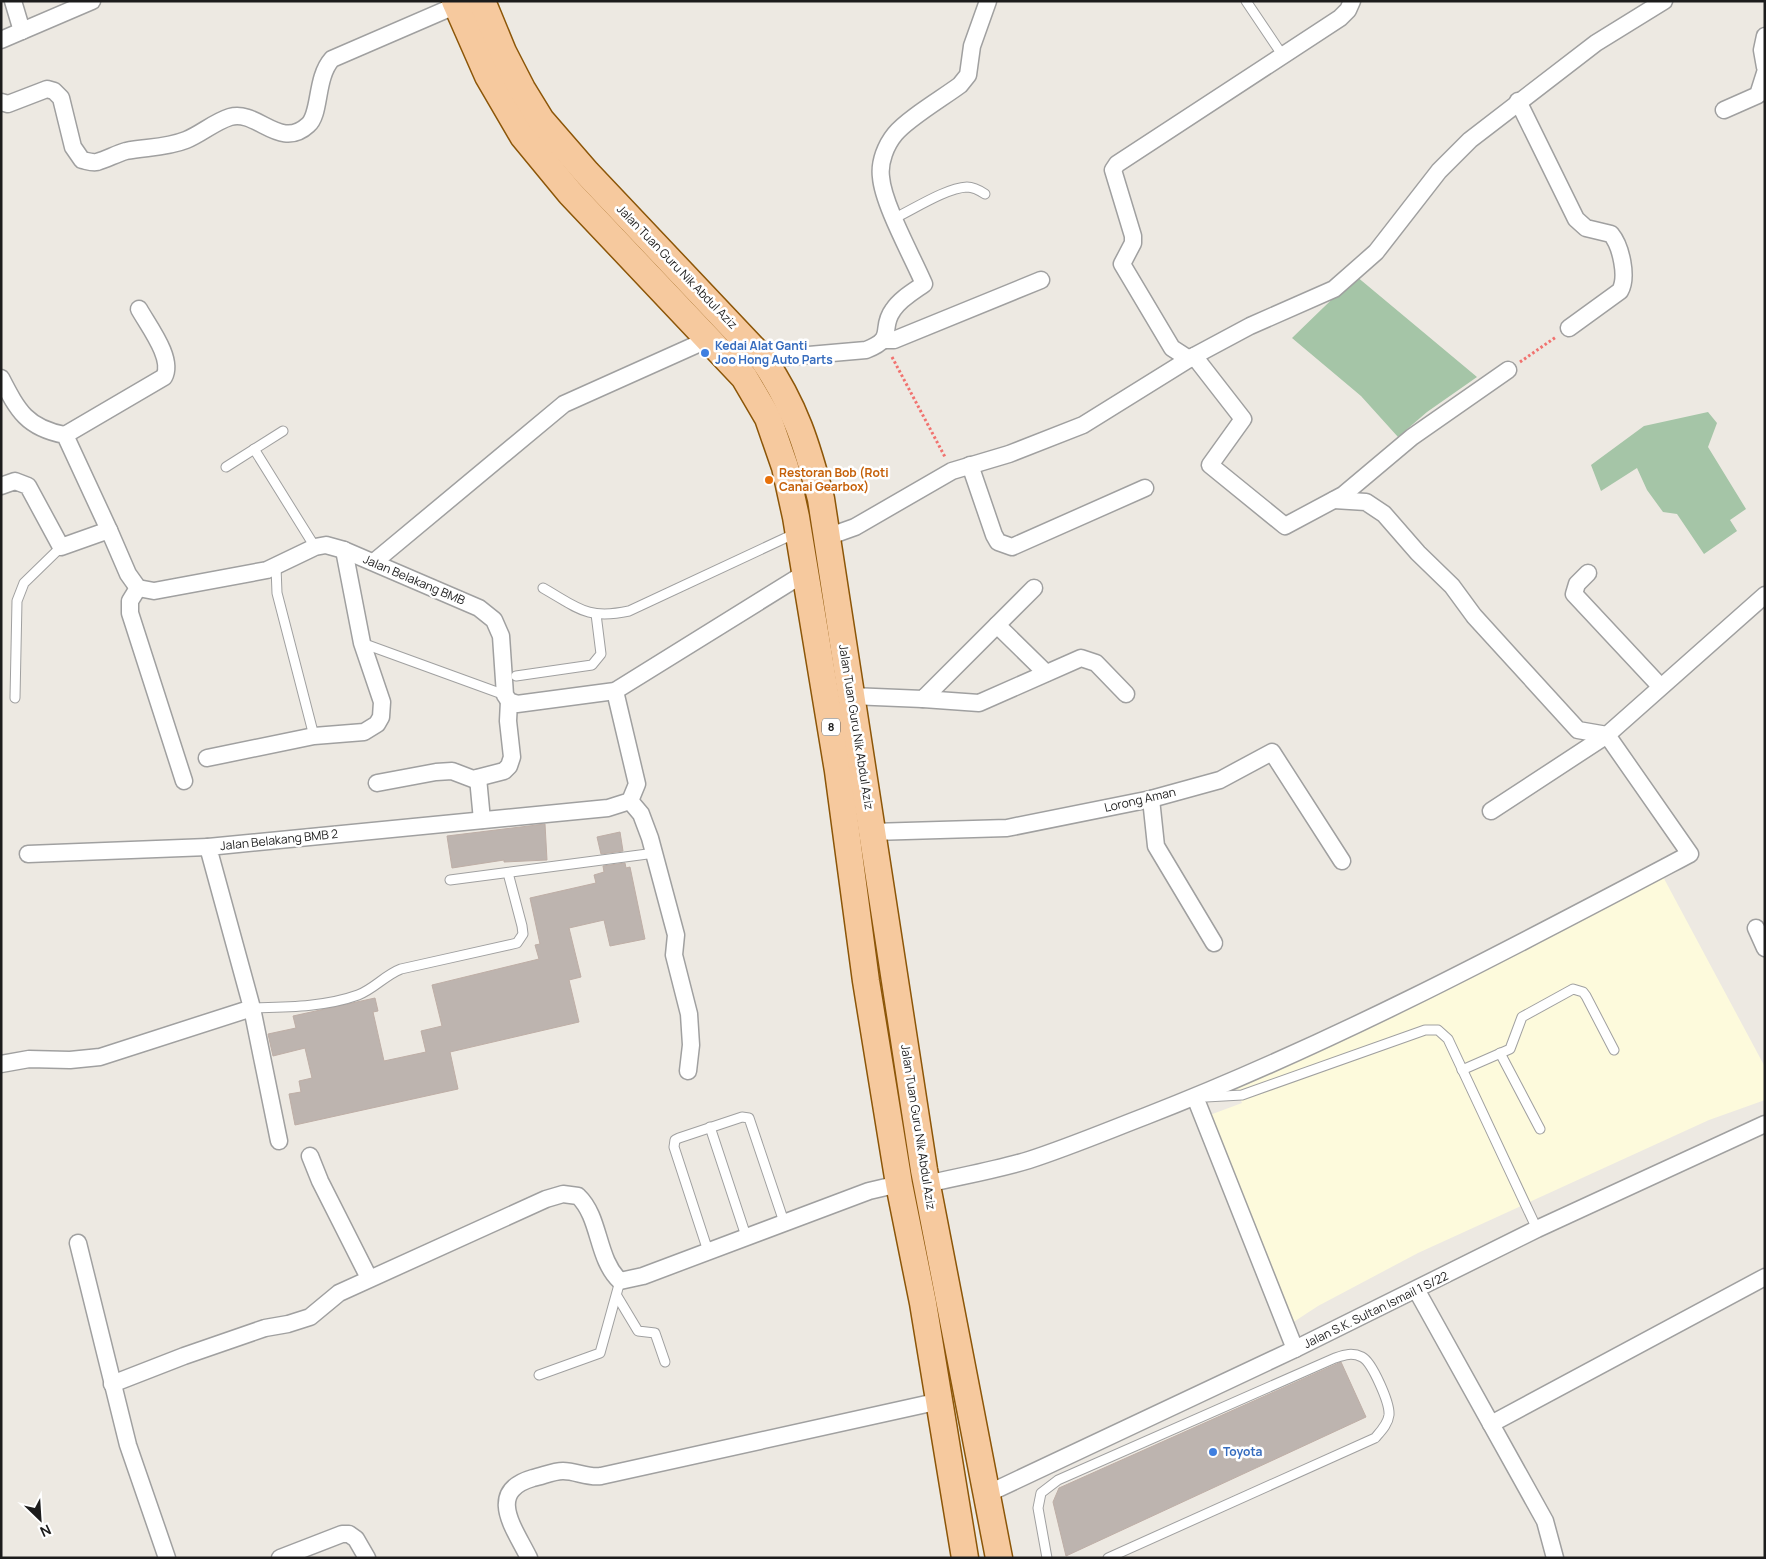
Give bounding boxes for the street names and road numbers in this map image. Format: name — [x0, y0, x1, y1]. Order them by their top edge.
street label: Jalan Tuan Guru Nik Abdul Aziz — [613, 201, 742, 333]
street label: Jalan Belakang BMB — [361, 550, 468, 609]
street label: Jalan Tuan Guru Nik Abdul Aziz — [835, 643, 878, 811]
road number: 8 — [822, 719, 840, 736]
street label: Lorong Aman — [1103, 783, 1177, 816]
street label: Jalan Belakang BMB 2 — [219, 825, 339, 854]
street label: Jalan Tuan Guru Nik Abdul Aziz — [897, 1043, 940, 1211]
street label: Jalan S.K. Sultan Ismail 1 S/22 — [1301, 1267, 1451, 1352]

